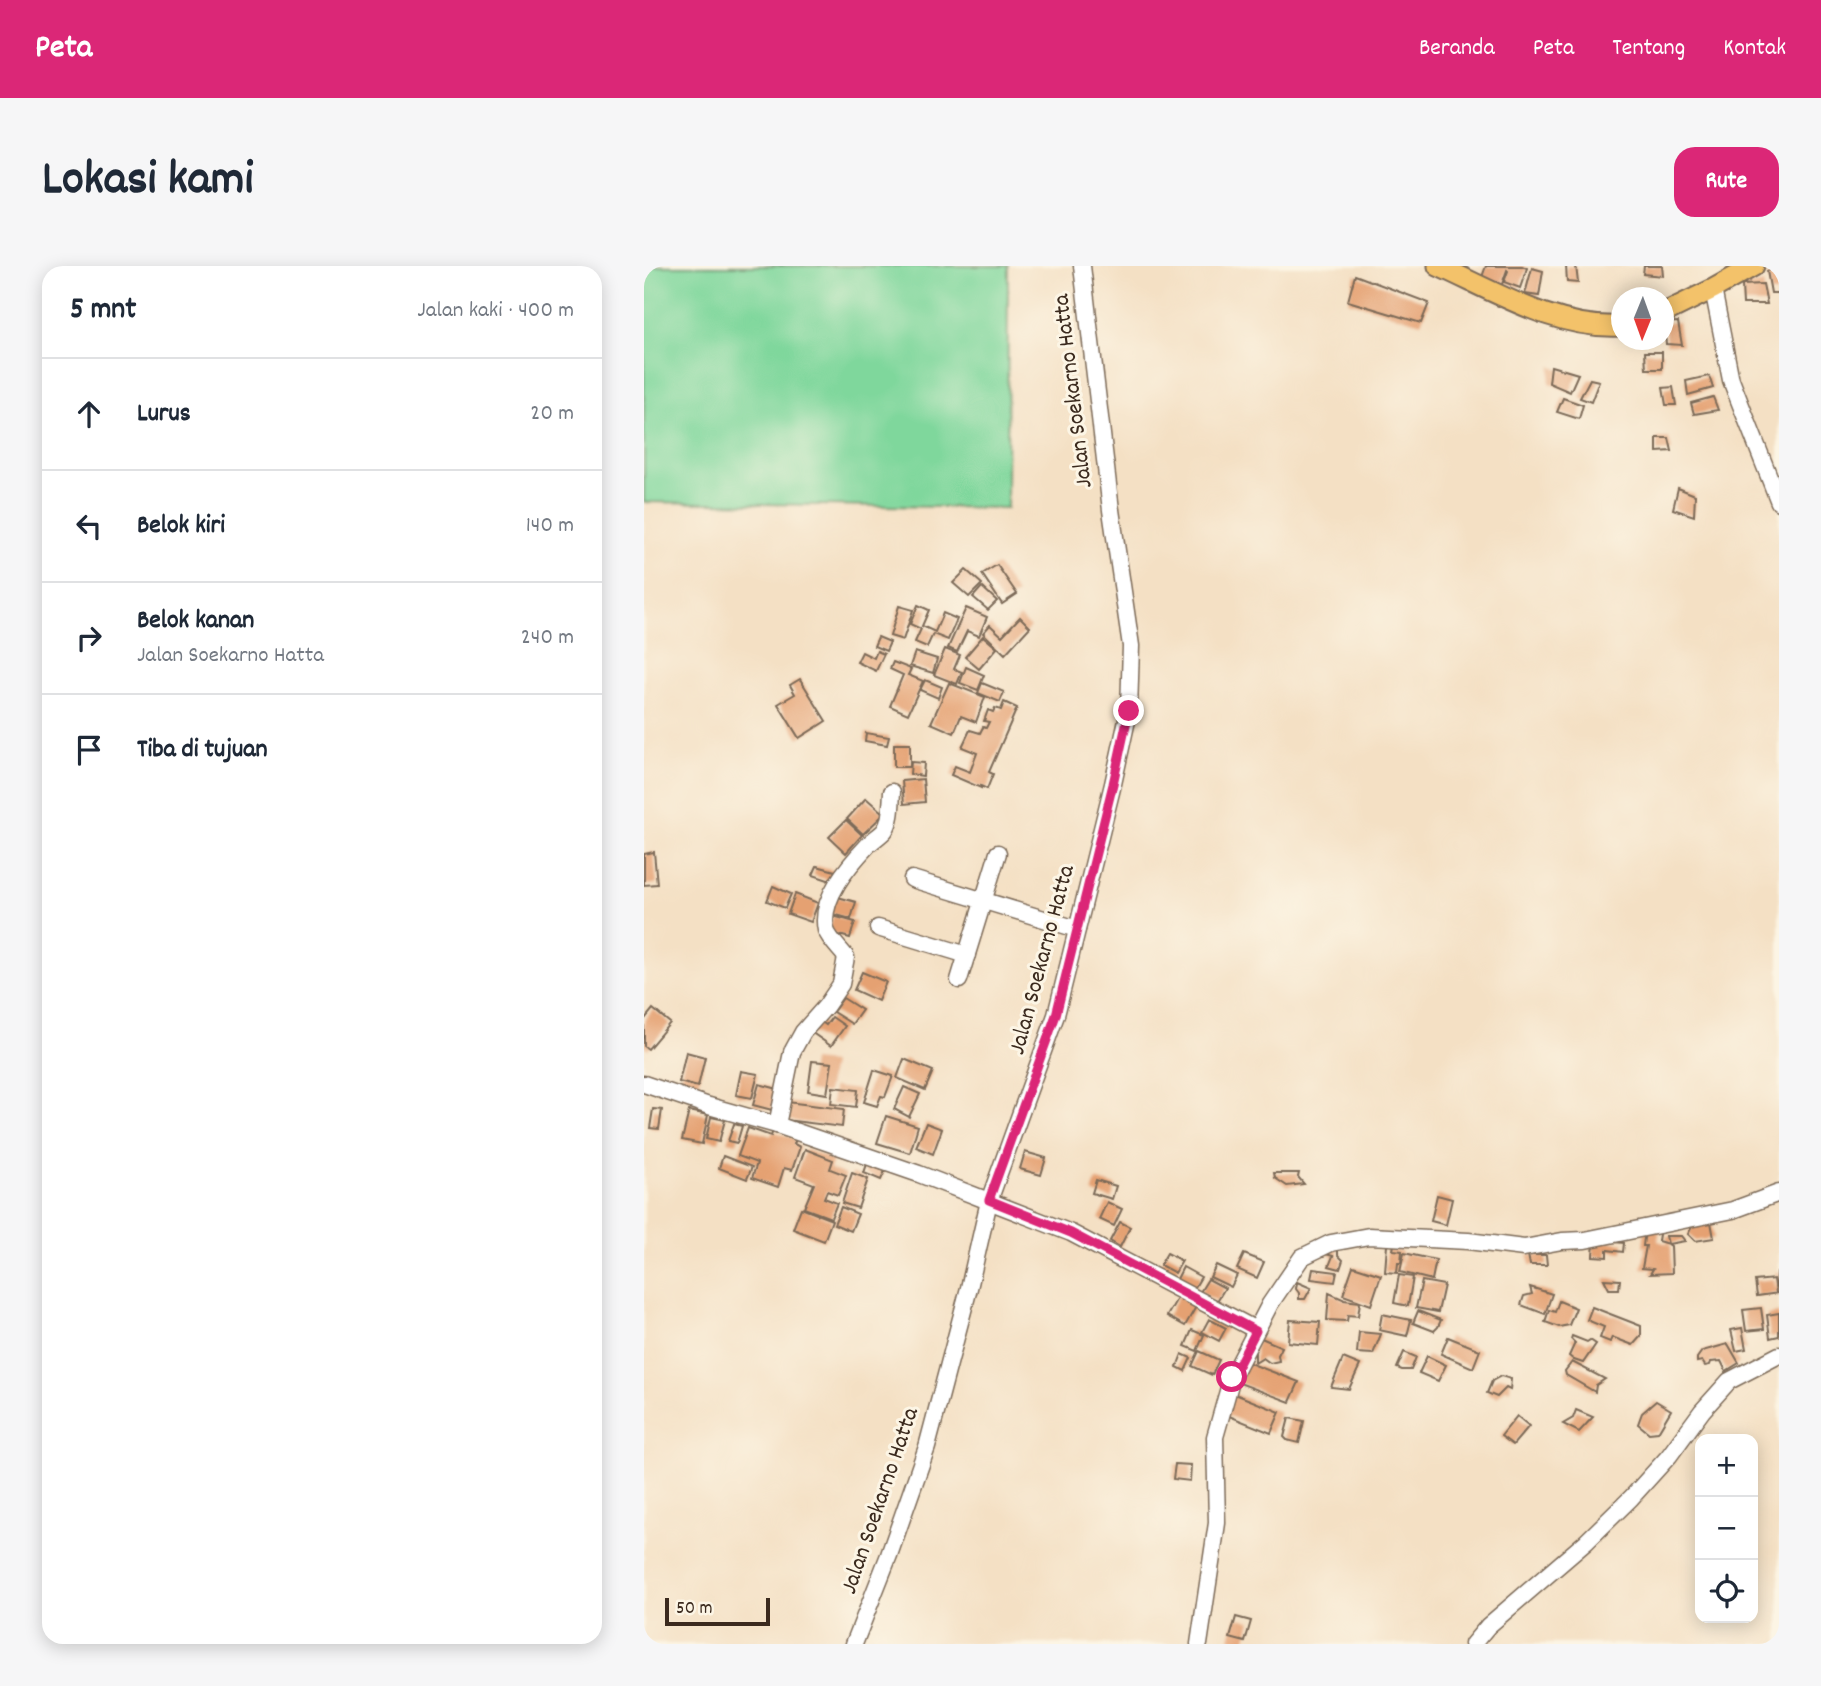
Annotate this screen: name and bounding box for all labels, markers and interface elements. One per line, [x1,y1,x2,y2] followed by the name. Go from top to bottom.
[35,26,92,73] text: Peta
[1419,32,1495,66] text: Beranda
[1533,32,1574,66] text: Peta
[1612,32,1685,66] text: Tentang
[1723,32,1786,66] text: Kontak
[42,147,253,217] text: Lokasi kami
[1674,147,1779,217] button: Rute
[1611,287,1674,350] north arrow
[70,290,136,333] text: 5 mnt
[1045,291,1103,490] street label: Jalan Soekarno Hatta
[417,295,574,328] text: Jalan kaki · 400 m
[70,395,108,433] icon: ahead
[137,396,191,433] text: Lurus
[530,398,574,431] text: 20 m
[70,507,108,545] icon: left
[137,508,225,545] text: Belok kiri
[526,510,574,543] text: 140 m
[137,603,254,640] text: Belok kanan
[70,619,108,657] icon: right
[521,622,574,655] text: 240 m
[137,640,324,673] text: Jalan Soekarno Hatta
[1113,695,1144,726] route end
[70,731,108,769] icon: arrive
[137,732,268,769] text: Tiba di tujuan
[1001,861,1085,1059] street label: Jalan Soekarno Hatta
[1216,1361,1247,1392] route start
[833,1403,929,1599] street label: Jalan Soekarno Hatta
[1695,1434,1758,1623] map controls
[1695,1434,1758,1497] button: +
[1695,1497,1758,1560] button: −
[1695,1560,1758,1623] button: locate
[665,1595,770,1627] scale bar
[676,1596,713,1623] text: 50 m

